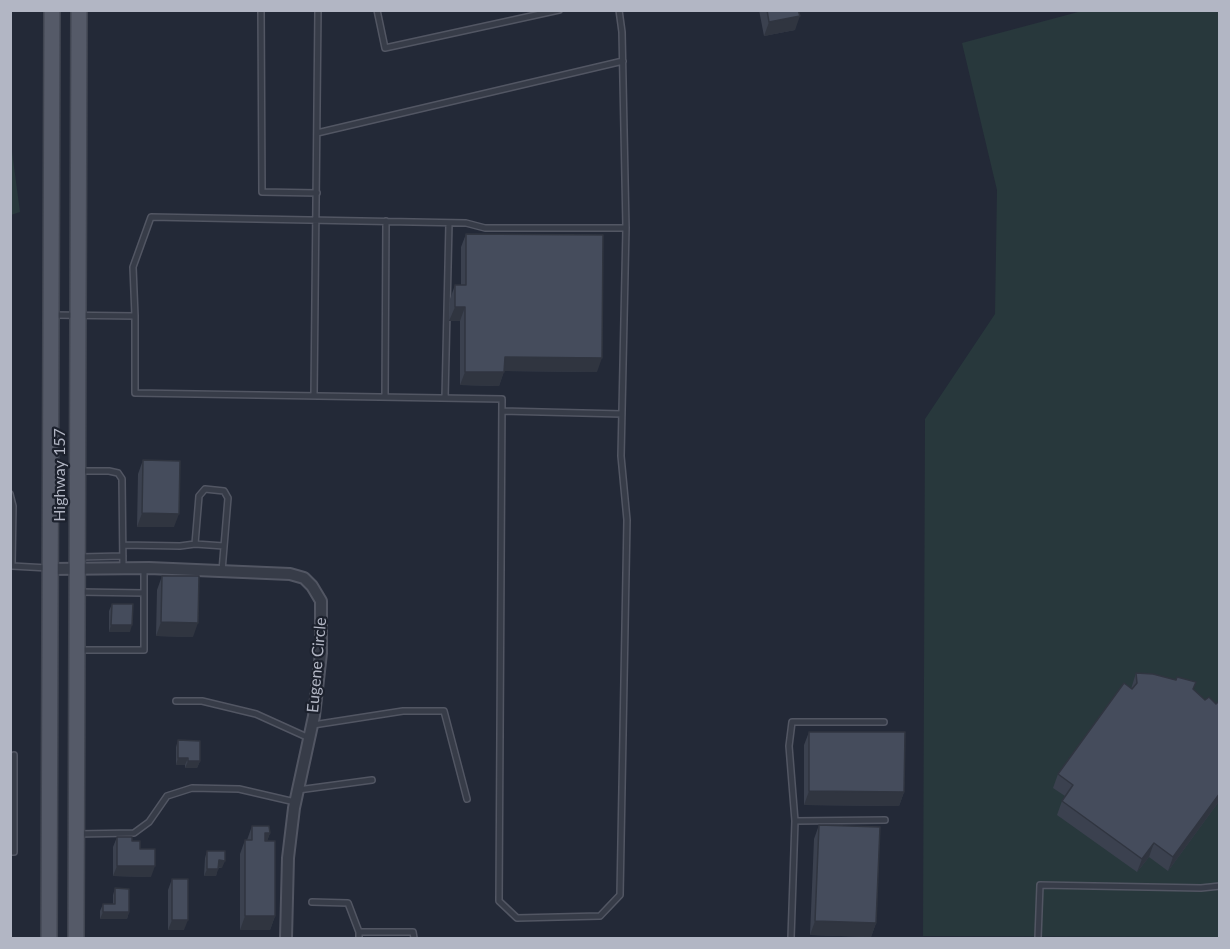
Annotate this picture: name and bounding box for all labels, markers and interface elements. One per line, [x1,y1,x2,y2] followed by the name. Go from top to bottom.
[50,428,70,522] street label: Highway 157
[303,616,331,714] street label: Eugene Circle

